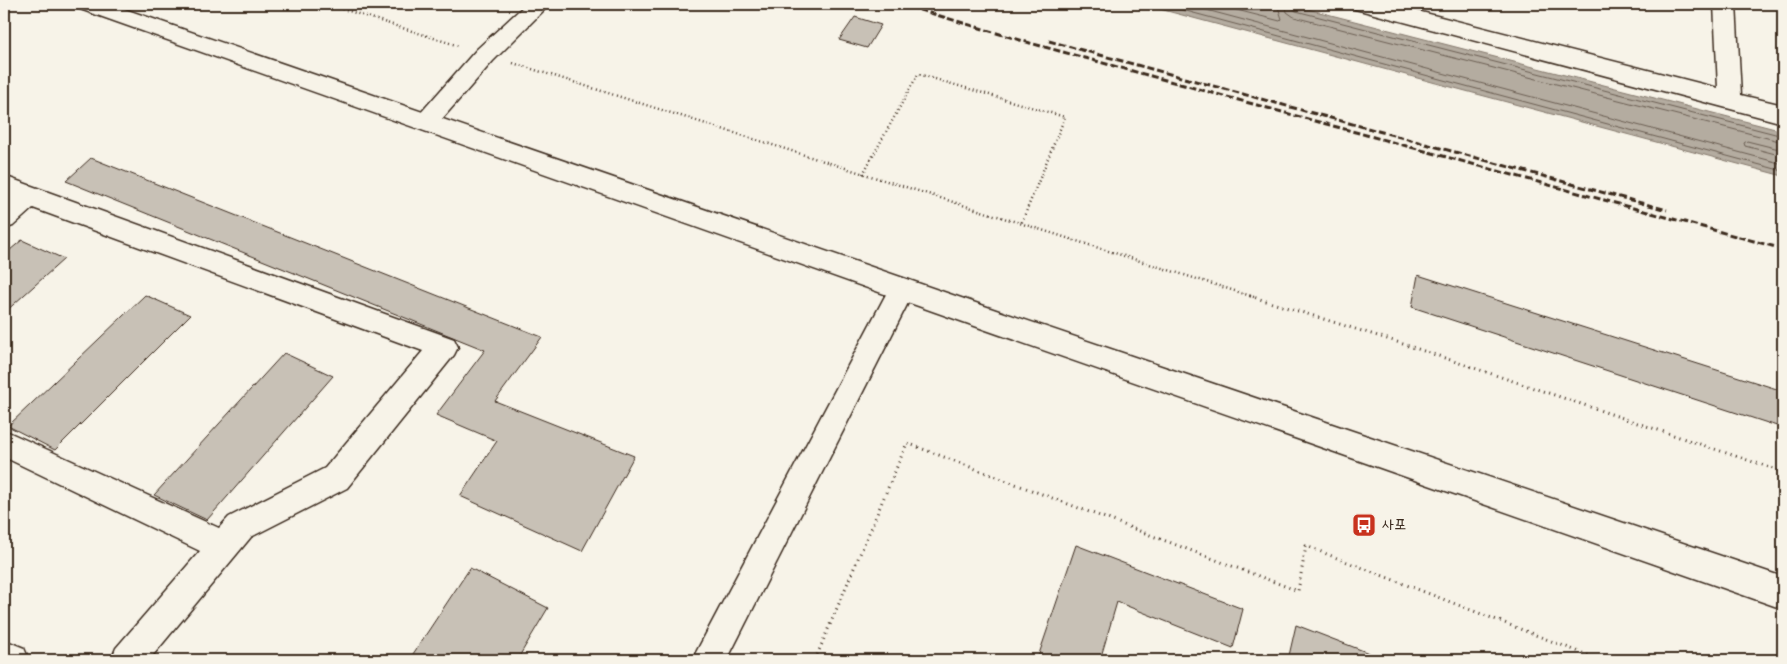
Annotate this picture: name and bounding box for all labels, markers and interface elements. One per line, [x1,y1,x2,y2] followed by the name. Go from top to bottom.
[1351,512,1377,538] bus stop icon: 사포
[1382,515,1406,535] place label: 사포

